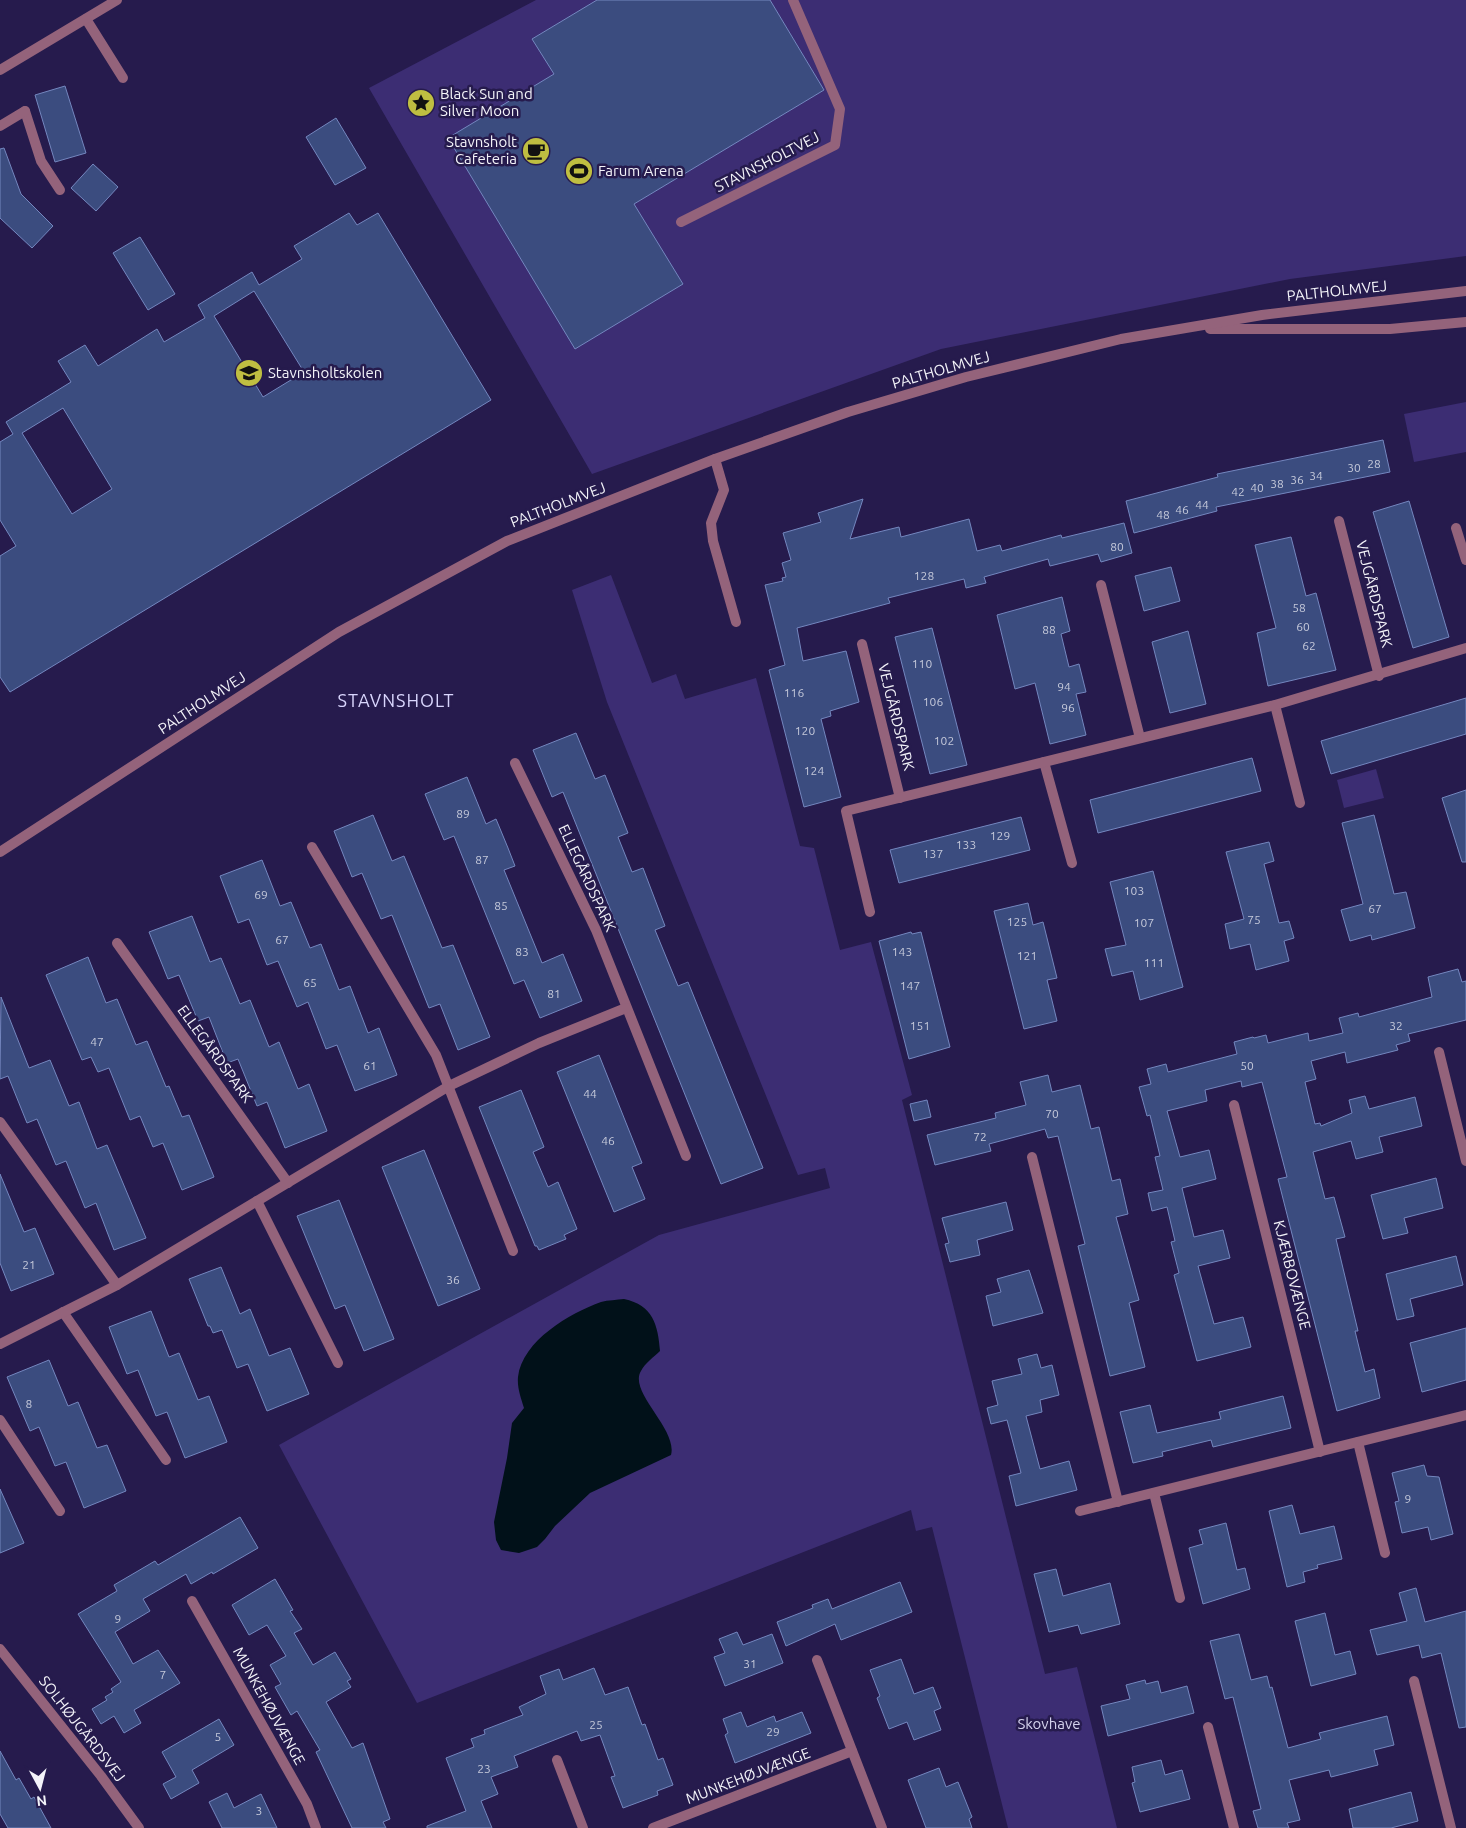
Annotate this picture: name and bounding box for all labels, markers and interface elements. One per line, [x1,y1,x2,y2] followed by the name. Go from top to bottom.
[440,85,533,119] place label: Black Sun and Silver Moon
[406,88,436,118] place icon: Black Sun and Silver Moon
[712,128,822,195] street label: STAVNSHOLTVEJ
[446,133,517,167] place label: Stavnsholt Cafeteria
[521,136,551,166] cafe icon: Stavnsholt Cafeteria
[564,156,594,186] sports icon: Farum Arena
[598,162,684,179] place label: Farum Arena
[1286,277,1388,304] street label: PALTHOLMVEJ
[890,347,992,392] street label: PALTHOLMVEJ
[234,358,264,388] school or university icon: Stavnsholtskolen
[268,364,382,381] place label: Stavnsholtskolen
[1367,457,1381,470] house number: 28
[1347,461,1361,474] house number: 30
[1309,469,1323,482] house number: 34
[1290,473,1304,486] house number: 36
[1270,477,1284,490] house number: 38
[508,479,608,531] street label: PALTHOLMVEJ
[1250,481,1264,494] house number: 40
[1231,485,1245,498] house number: 42
[1195,498,1209,511] house number: 44
[1175,503,1189,516] house number: 46
[1156,508,1170,521] house number: 48
[1353,539,1396,649] street label: VEJGÅRDSPARK
[1110,540,1124,553] house number: 80
[914,569,934,582] house number: 128
[1292,601,1306,614] house number: 58
[1296,620,1310,633] house number: 60
[1042,623,1056,636] house number: 88
[1302,639,1316,652] house number: 62
[912,657,932,670] house number: 110
[875,662,918,772] street label: VEJGÅRDSPARK
[155,668,249,737] street label: PALTHOLMVEJ
[1057,680,1071,693] house number: 94
[784,686,804,699] house number: 116
[338,690,454,710] district label: STAVNSHOLT
[923,695,943,708] house number: 106
[1061,701,1075,714] house number: 96
[795,724,815,737] house number: 120
[934,734,954,747] house number: 102
[804,764,824,777] house number: 124
[456,807,470,820] house number: 89
[555,822,620,934] street label: ELLEGÅRDSPARK
[990,829,1010,842] house number: 129
[956,838,976,851] house number: 133
[923,847,943,860] house number: 137
[475,853,489,866] house number: 87
[1124,884,1144,897] house number: 103
[254,888,268,901] house number: 69
[494,899,508,912] house number: 85
[1368,902,1382,915] house number: 67
[1247,913,1261,926] house number: 75
[1007,915,1027,928] house number: 125
[1134,916,1154,929] house number: 107
[275,933,289,946] house number: 67
[515,945,529,958] house number: 83
[892,945,912,958] house number: 143
[1017,949,1037,962] house number: 121
[1144,956,1164,969] house number: 111
[303,976,317,989] house number: 65
[900,979,920,992] house number: 147
[547,987,561,1000] house number: 81
[174,1002,256,1106] street label: ELLEGÅRDSPARK
[910,1019,930,1032] house number: 151
[1389,1019,1403,1032] house number: 32
[90,1035,104,1048] house number: 47
[363,1059,377,1072] house number: 61
[1240,1059,1254,1072] house number: 50
[583,1087,597,1100] house number: 44
[1045,1107,1059,1120] house number: 70
[973,1130,987,1143] house number: 72
[601,1134,615,1147] house number: 46
[1271,1218,1314,1331] street label: KJÆRBOVÆNGE
[22,1258,36,1271] house number: 21
[446,1273,460,1286] house number: 36
[26,1397,33,1410] house number: 8
[1405,1492,1411,1505] house number: 9
[115,1612,121,1625] house number: 9
[230,1644,309,1768] street label: MUNKEHØJVÆNGE
[743,1657,757,1670] house number: 31
[160,1668,166,1681] house number: 7
[36,1672,129,1785] street label: SOLHØJGÅRDSVEJ
[1017,1715,1081,1732] park label: Skovhave
[589,1718,603,1731] house number: 25
[766,1725,780,1738] house number: 29
[215,1730,221,1743] house number: 5
[683,1744,813,1807] street label: MUNKEHØJVÆNGE
[477,1762,491,1775] house number: 23
[15,1763,65,1813] north arrow
[35,1792,48,1809] text: N
[256,1804,262,1817] house number: 3

